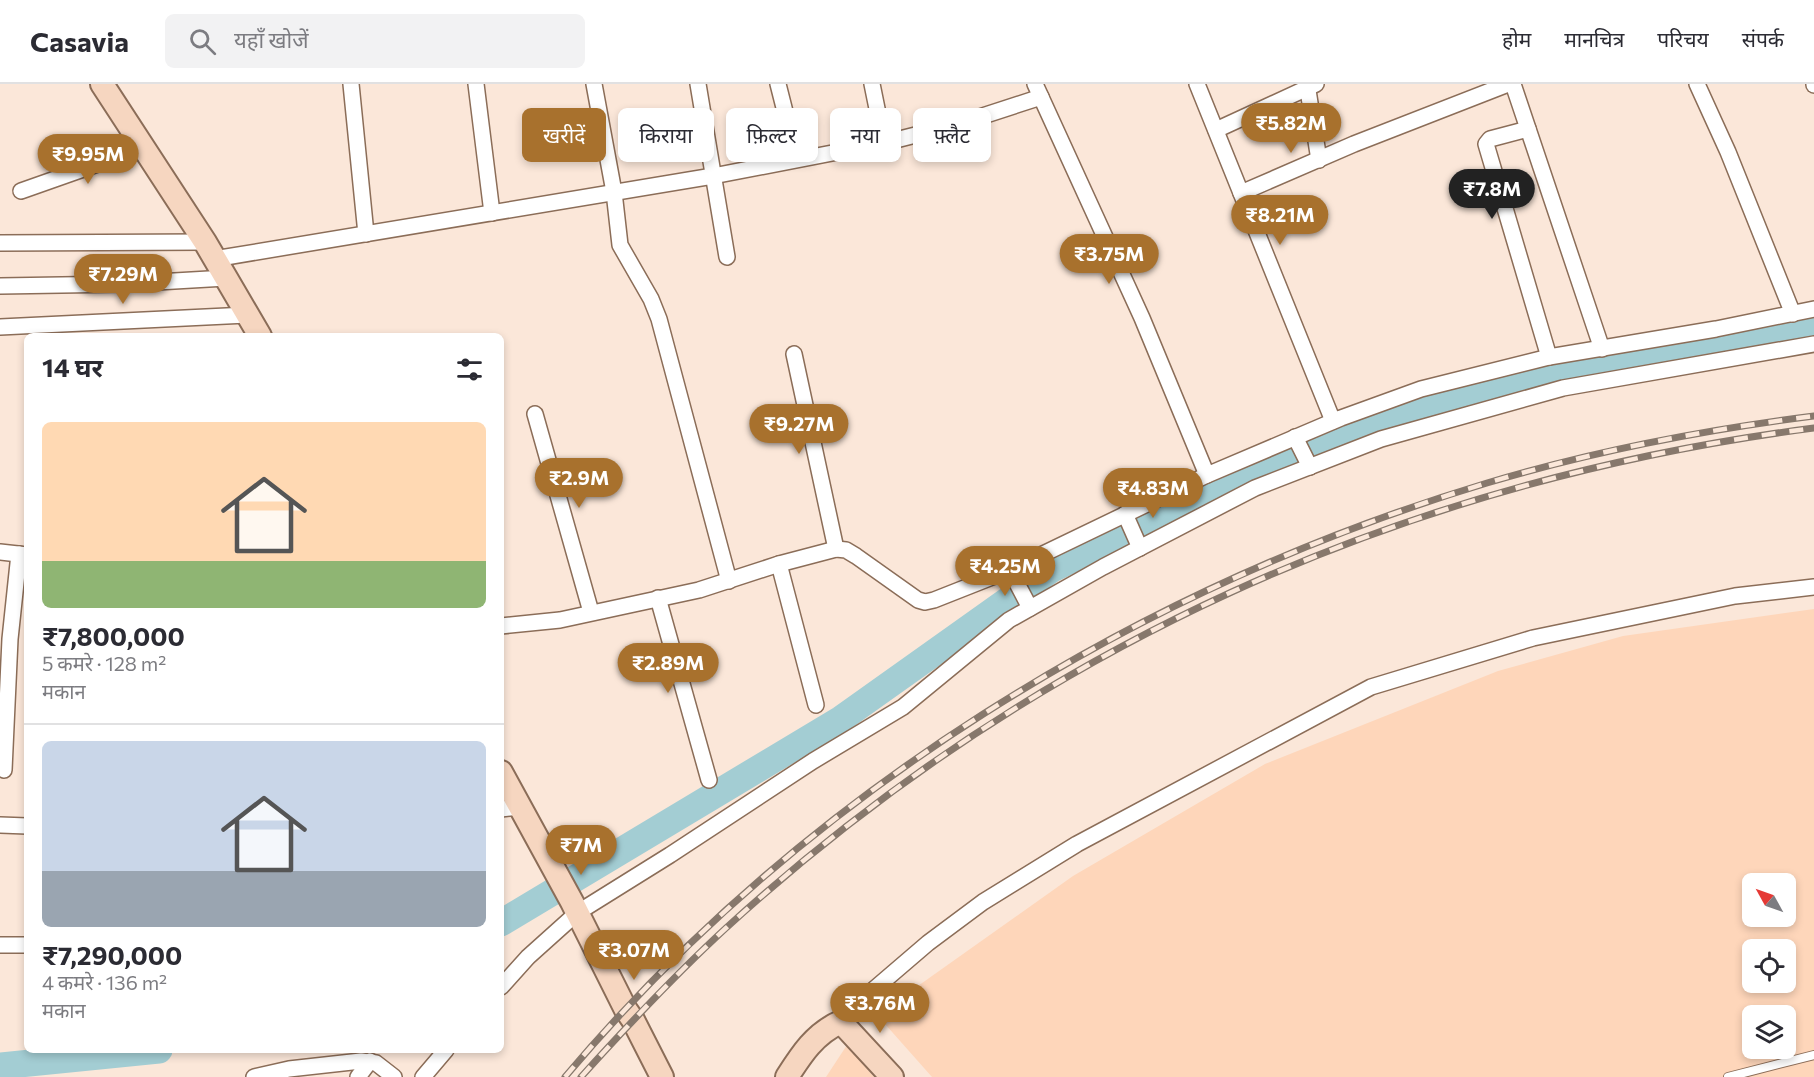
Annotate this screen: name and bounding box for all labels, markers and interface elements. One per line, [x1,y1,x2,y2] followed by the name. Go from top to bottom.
[165,14,585,68] search box
[30,24,129,58] text: Casavia
[186,25,219,58] icon: search
[234,26,308,53] text: यहाँ खोजें
[1502,26,1531,51] text: होम
[1564,26,1624,51] text: मानचित्र
[1657,26,1709,51] text: परिचय
[1742,26,1784,51] text: संपर्क
[1242,103,1340,154] pin: ₹5.82M
[522,108,606,162] chip: खरीदें
[618,108,714,162] chip: किराया
[726,108,818,162] chip: फ़िल्टर
[830,108,901,162] chip: नया
[913,108,991,162] chip: फ़्लैट
[1255,110,1327,134] text: ₹5.82M
[39,134,137,185] pin: ₹9.95M
[52,141,124,165] text: ₹9.95M
[1450,169,1534,220] pin: ₹7.8M
[1463,176,1521,200] text: ₹7.8M
[1231,195,1329,246] pin: ₹8.21M
[1245,202,1315,226] text: ₹8.21M
[1060,234,1158,285] pin: ₹3.75M
[1074,241,1144,265] text: ₹3.75M
[74,254,172,305] pin: ₹7.29M
[88,261,158,285] text: ₹7.29M
[42,351,103,382] text: 14 घर
[453,353,486,386] icon: filters
[750,404,848,455] pin: ₹9.27M
[763,411,835,435] text: ₹9.27M
[537,458,621,509] pin: ₹2.9M
[210,461,318,569] icon: home
[549,465,609,489] text: ₹2.9M
[1104,468,1202,519] pin: ₹4.83M
[1117,475,1189,499] text: ₹4.83M
[956,546,1054,597] pin: ₹4.25M
[969,553,1041,577] text: ₹4.25M
[42,620,185,651] text: ₹7,800,000
[619,643,717,694] pin: ₹2.89M
[632,650,704,674] text: ₹2.89M
[42,651,166,675] text: 5 कमरे · 128 m²
[42,679,86,703] text: मकान
[210,780,318,888] icon: home
[552,825,610,876] pin: ₹7M
[560,832,602,856] text: ₹7M
[1742,873,1796,927] north arrow
[1742,873,1796,1059] map controls
[585,930,683,981] pin: ₹3.07M
[598,937,670,961] text: ₹3.07M
[42,939,182,970] text: ₹7,290,000
[1742,939,1796,993] button: locate
[42,970,167,994] text: 4 कमरे · 136 m²
[831,983,929,1034] pin: ₹3.76M
[844,990,916,1014] text: ₹3.76M
[42,998,86,1022] text: मकान
[1742,1005,1796,1059] button: layers

